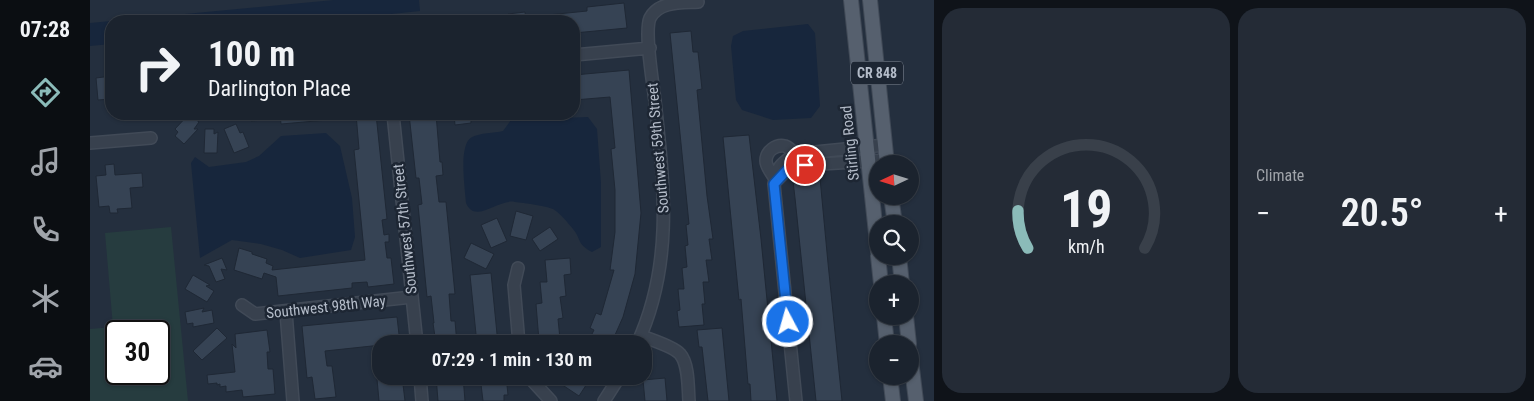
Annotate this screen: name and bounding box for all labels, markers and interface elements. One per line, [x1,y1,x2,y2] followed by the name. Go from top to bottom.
[20,17,70,42] text: 07:28
[208,34,295,75] text: 100 m
[125,35,190,100] icon: right
[851,62,903,84] road number: CR 848
[28,75,63,110] icon: directions
[208,76,351,101] text: Darlington Place
[643,82,673,214] street label: Southwest 59th Street
[837,105,863,181] street label: Stirling Road
[28,144,63,179] icon: music
[784,144,826,186] pin
[791,151,819,179] icon: arrive
[869,155,919,205] north arrow
[869,155,919,385] map controls
[389,163,421,295] street label: Southwest 57th Street
[1256,166,1304,185] text: Climate
[1060,179,1112,240] text: 19
[1341,191,1423,235] text: 20.5°
[1256,197,1270,230] text: −
[1494,197,1508,230] text: +
[28,212,63,247] icon: phone
[869,215,919,265] button: search
[1068,236,1104,257] text: km/h
[869,275,919,325] button: +
[28,281,63,316] icon: climate
[265,292,387,322] street label: Southwest 98th Way
[761,295,813,347] position arrow
[105,320,170,385] speed limit sign: 30
[869,335,919,385] button: −
[432,348,592,371] text: 07:29 · 1 min · 130 m
[28,349,63,384] icon: car

